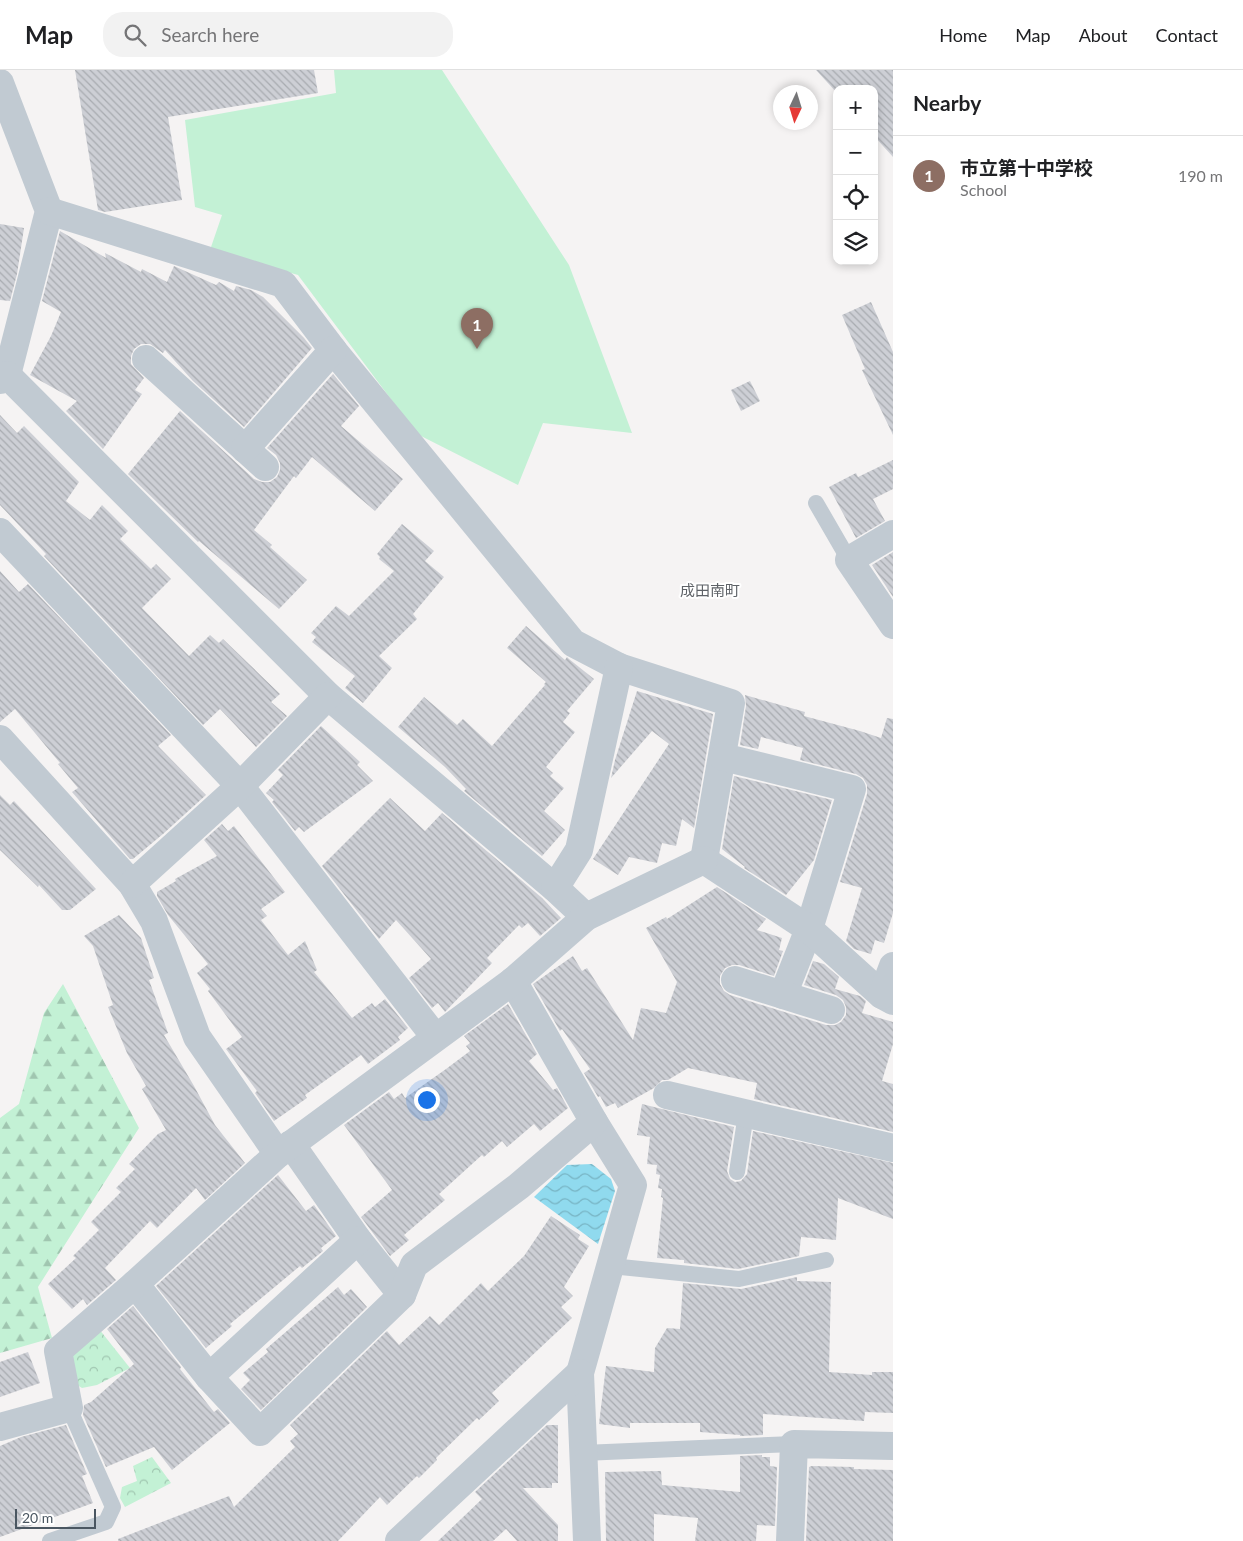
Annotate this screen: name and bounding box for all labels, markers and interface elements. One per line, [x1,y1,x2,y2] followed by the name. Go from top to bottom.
[103,12,453,57] search box
[25,20,73,49] text: Map
[121,21,149,49] icon: search
[161,23,259,46] text: Search here
[939,24,987,46] text: Home
[1015,24,1051,46] text: Map
[1079,24,1128,46] text: About
[1156,24,1218,46] text: Contact
[773,85,818,130] north arrow
[833,85,878,265] map controls
[833,85,878,130] button: +
[913,90,981,115] text: Nearby
[833,130,878,175] button: −
[960,156,1093,179] text: 市立第十中学校
[924,166,934,185] text: 1
[1178,166,1223,185] text: 190 m
[833,175,878,220] button: locate
[960,180,1007,199] text: School
[833,220,878,265] button: layers
[461,308,493,349] pin: 1
[680,581,740,599] district label: 成田南町
[414,1087,440,1113] your location
[15,1506,96,1529] scale bar
[22,1509,53,1526] text: 20 m

